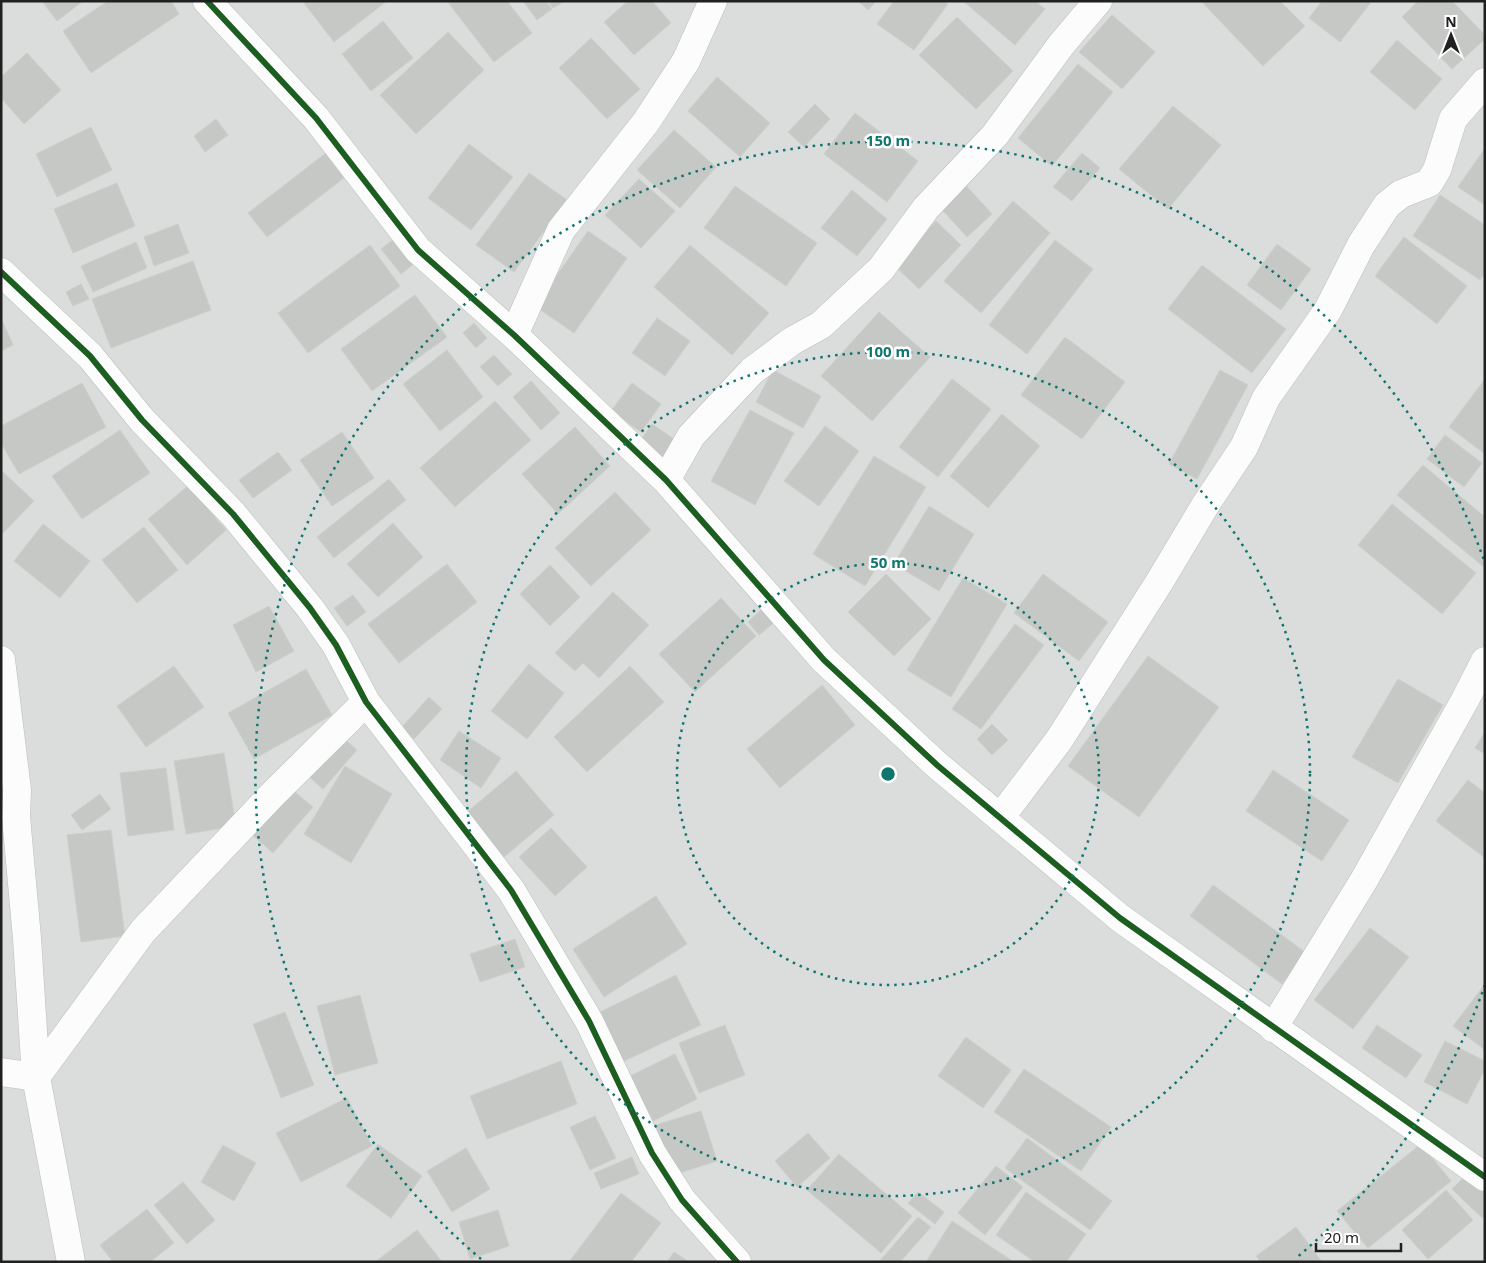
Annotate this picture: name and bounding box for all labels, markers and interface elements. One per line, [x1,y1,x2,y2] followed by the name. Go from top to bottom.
[1426,10,1476,60] north arrow
[1445,12,1457,31] text: N
[866,130,910,150] text: 150 m
[866,341,910,361] text: 100 m
[870,552,906,572] text: 50 m
[879,765,897,783] centre of rings
[1316,1220,1401,1252] scale bar
[1324,1227,1359,1247] text: 20 m

